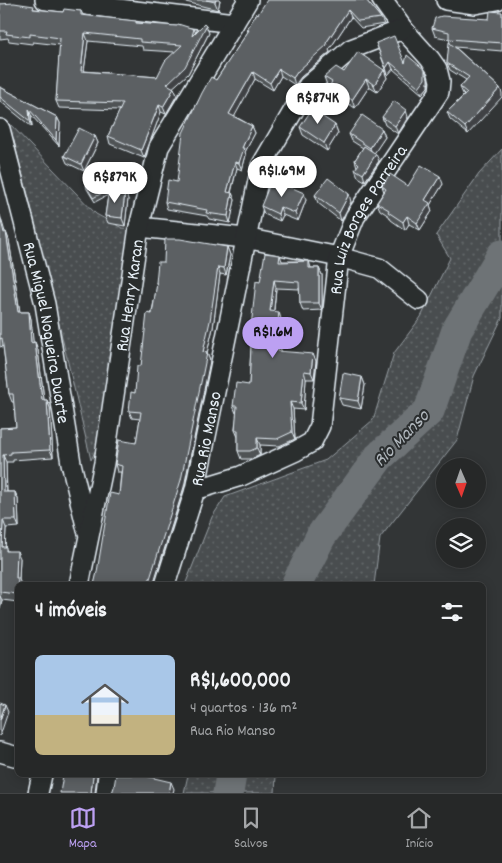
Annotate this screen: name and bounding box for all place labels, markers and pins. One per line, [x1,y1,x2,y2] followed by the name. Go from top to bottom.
[277,82,359,125] pin: R$874K
[236,156,328,198] pin: R$1.69M
[74,162,156,204] pin: R$879K
[232,316,314,359] pin: R$1.6M

